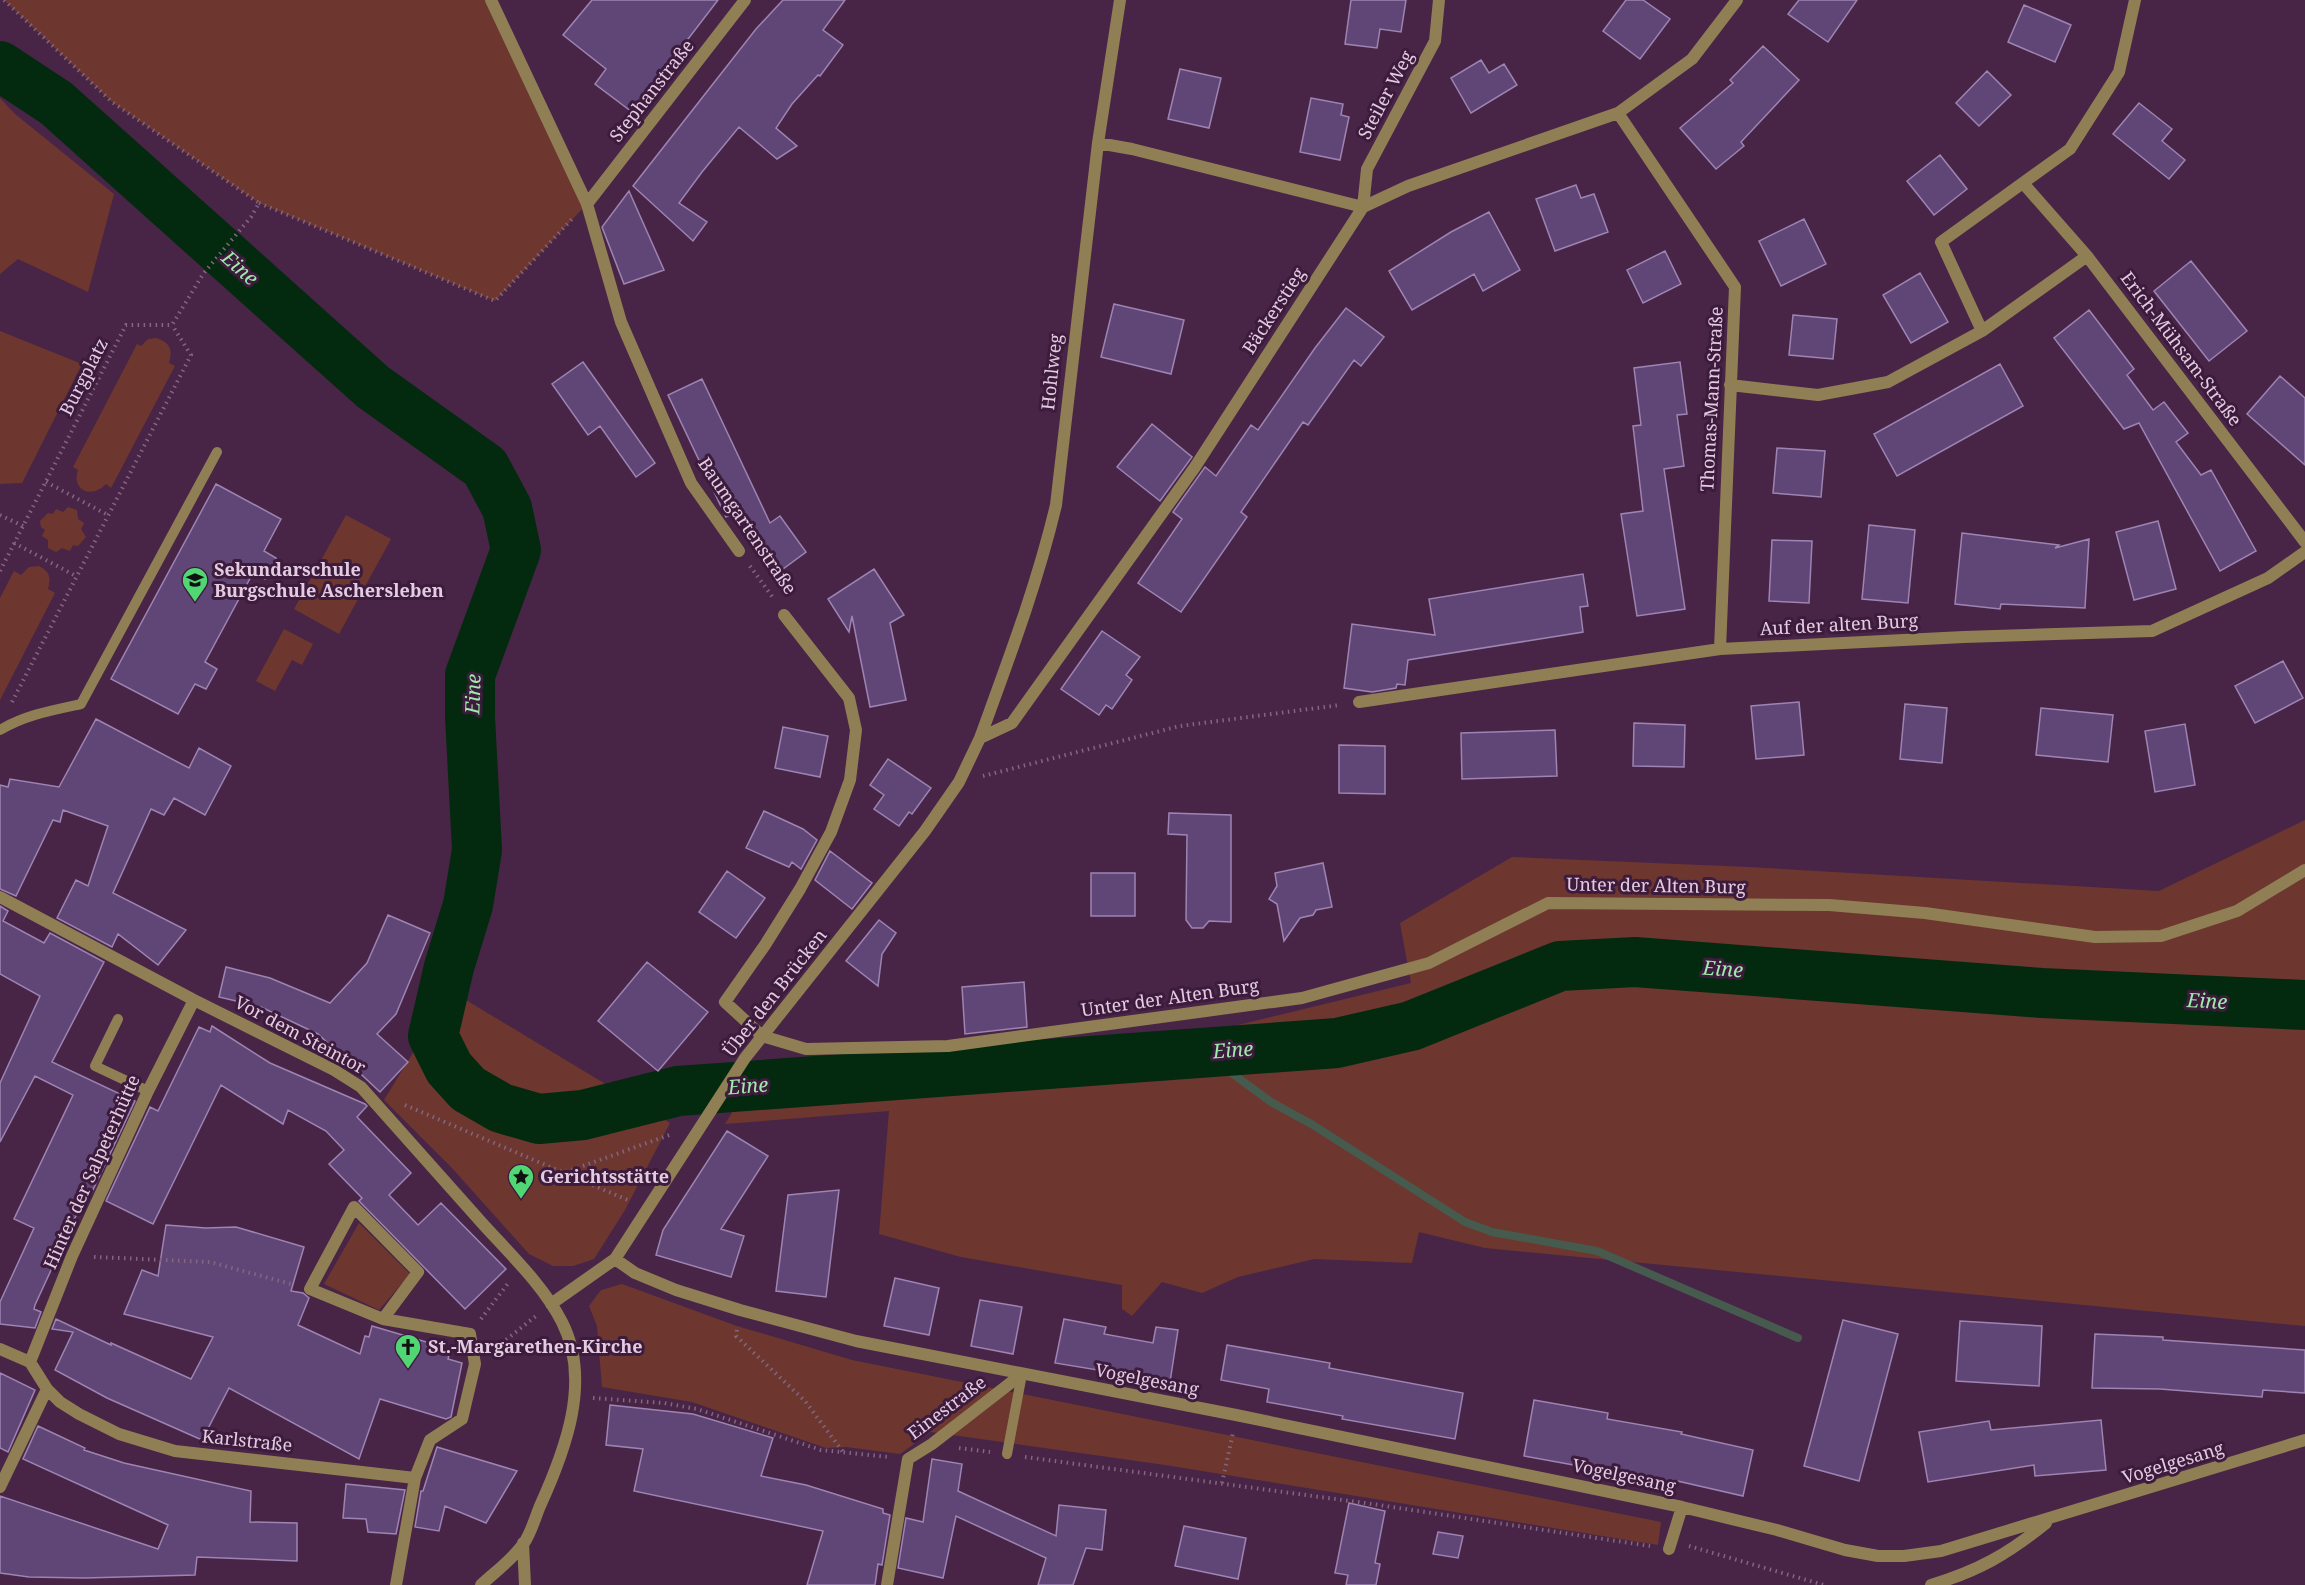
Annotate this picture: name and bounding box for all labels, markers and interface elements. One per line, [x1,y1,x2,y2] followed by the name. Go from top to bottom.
[604,34,699,147] street label: Stephanstraße
[1352,46,1419,143] street label: Steiler Weg
[216,243,264,291] water label: Eine
[1236,262,1310,358] street label: Bäckerstieg
[2116,266,2248,431] street label: Erich-Mühsam-Straße
[1694,306,1728,492] street label: Thomas-Mann-Straße
[1035,332,1067,411] street label: Hohlweg
[53,334,113,419] street label: Burgplatz
[693,452,803,599] street label: Baumgartenstraße
[214,557,444,602] place label: Sekundarschule Burgschule Aschersleben
[180,565,210,603] school or university icon: Sekundarschule Burgschule Aschersleben
[1759,608,1919,640] street label: Auf der alten Burg
[458,673,487,716] water label: Eine
[1566,871,1746,899] street label: Unter der Alten Burg
[717,923,832,1061] street label: Über den Brücken
[1701,954,1744,983] water label: Eine
[1079,973,1261,1021] street label: Unter der Alten Burg
[2185,986,2228,1015] water label: Eine
[231,989,371,1079] street label: Vor dem Steintor
[1211,1035,1254,1064] water label: Eine
[37,1071,145,1273] street label: Hinter der Salpeterhütte
[726,1071,769,1100] water label: Eine
[506,1162,536,1200] place icon: Gerichtsstätte
[540,1164,669,1188] place label: Gerichtsstätte
[393,1332,423,1370] church icon: St.-Margarethen-Kirche
[428,1334,642,1358] place label: St.-Margarethen-Kirche
[1093,1357,1201,1401] street label: Vogelgesang
[902,1370,990,1445] street label: Einestraße
[201,1423,294,1457] street label: Karlstraße
[2119,1435,2227,1489] street label: Vogelgesang
[1570,1452,1678,1498] street label: Vogelgesang

